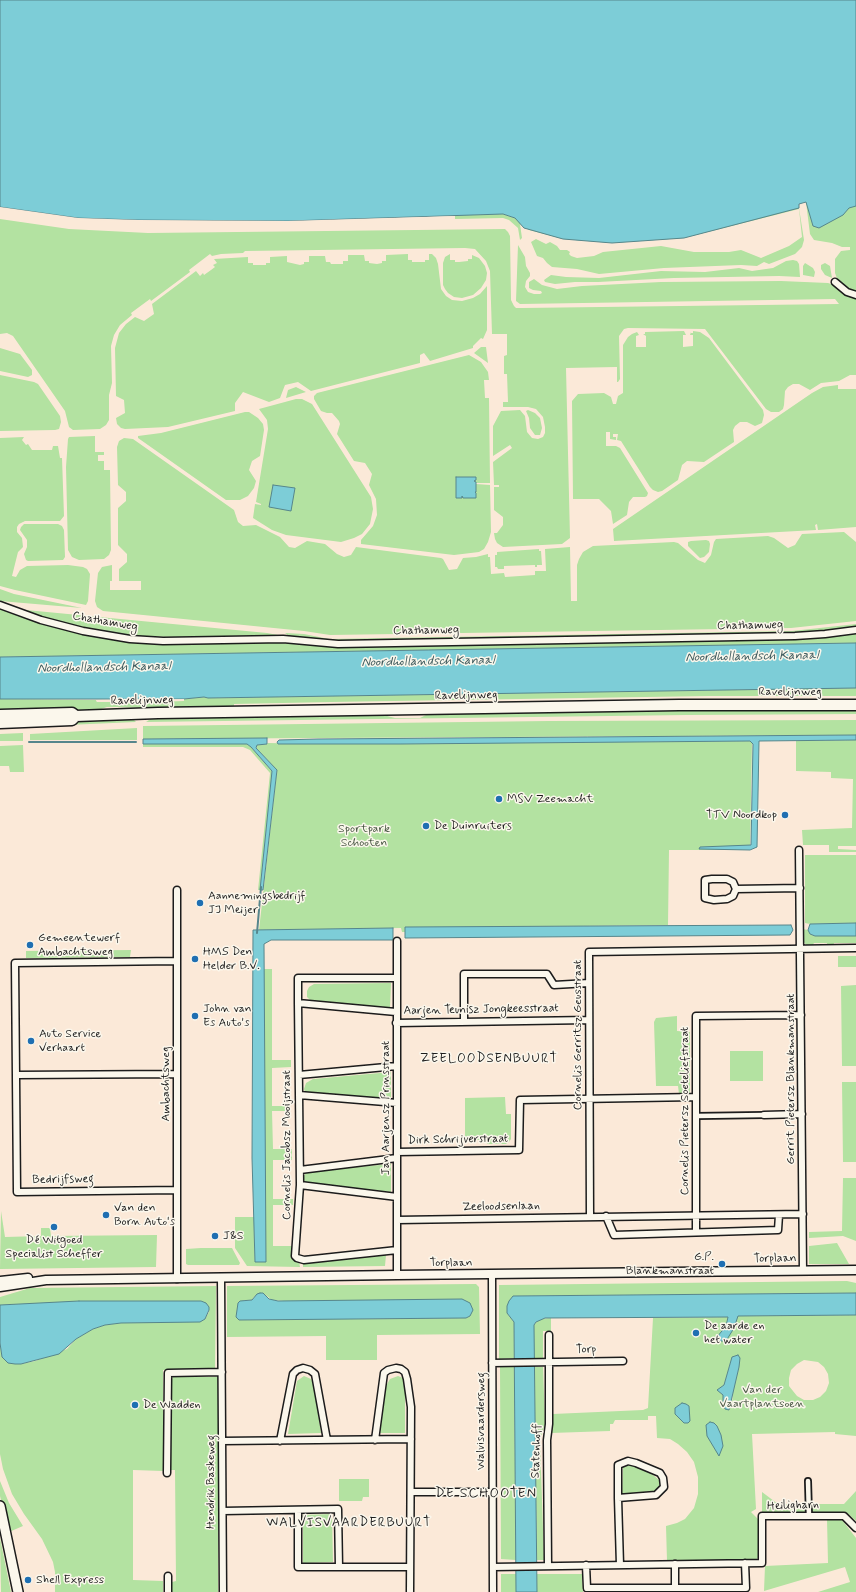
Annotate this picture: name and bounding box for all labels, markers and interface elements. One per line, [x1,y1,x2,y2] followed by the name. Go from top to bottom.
[71,609,139,635] street label: Chathamweg
[717,618,783,634] street label: Chathamweg
[393,623,459,639] street label: Chathamweg
[685,648,819,666] water label: Noordhollandsch Kanaal
[361,653,495,671] water label: Noordhollandsch Kanaal
[37,659,171,677] water label: Noordhollandsch Kanaal
[759,685,821,699] street label: Ravelijnweg
[434,688,498,704] street label: Ravelijnweg
[110,693,174,709] street label: Ravelijnweg
[507,792,593,806] place label: MSV Zeemacht
[494,794,504,804] marker: MSV Zeemacht
[706,808,777,822] place label: TTV Noordkop
[780,810,790,820] marker: TTV Noordkop
[434,819,512,833] place label: De Duinruiters
[421,821,431,831] marker: De Duinruiters
[338,822,390,850] park label: Sportpark Schooten
[208,889,306,917] place label: Aannemingsbedrijf JJ Meijer
[195,898,205,908] marker: Aannemingsbedrijf JJ Meijer
[38,931,120,959] place label: Gemeentewerf Ambachtsweg
[25,940,35,950] marker: Gemeentewerf Ambachtsweg
[203,945,260,973] place label: HMS Den Helder B.V.
[190,954,200,964] marker: HMS Den Helder B.V.
[571,960,585,1110] street label: Cornelis Gerritsz Geusstraat
[784,993,798,1165] street label: Gerrit Pietersz Blankmanstraat
[403,1001,559,1019] street label: Aarjen Teunisz Jongkeesstraat
[203,1002,252,1030] place label: John van Es Auto's
[190,1011,200,1021] marker: John van Es Auto's
[39,1027,101,1055] place label: Auto Service Verhaart
[678,1027,692,1195] street label: Cornelis Pietersz Soeteliefstraat
[26,1036,36,1046] marker: Auto Service Verhaart
[379,1041,393,1175] street label: Jan Aarjensz Prinsstraat
[159,1047,173,1121] street label: Ambachtsweg
[418,1051,560,1067] district label: ZEELOODSENBUURT
[280,1070,294,1220] street label: Cornelis Jacobsz Mooijstraat
[408,1132,508,1148] street label: Dirk Schrijverstraat
[32,1172,94,1188] street label: Bedrijfsweg
[462,1199,540,1215] street label: Zeeloodsenlaan
[114,1201,175,1229] place label: Van den Born Auto's
[101,1210,111,1220] marker: Van den Born Auto's
[49,1222,59,1232] marker: Dé Witgoed Specialist Scheffer
[223,1229,243,1243] place label: J&S
[210,1231,220,1241] marker: J&S
[6,1233,102,1261] place label: Dé Witgoed Specialist Scheffer
[626,1250,714,1278] place label: G.P. Blankmanstraat
[753,1251,797,1267] street label: Torplaan
[429,1256,473,1270] street label: Torplaan
[717,1259,727,1269] marker: G.P. Blankmanstraat
[704,1319,765,1347] place label: De aarde en het water
[691,1328,701,1338] marker: De aarde en het water
[576,1343,596,1357] street label: Torp
[474,1372,488,1470] street label: Walvisvaardersweg
[720,1383,804,1411] park label: Van der Vaartplantsoen
[143,1398,201,1412] place label: De Wadden
[130,1400,140,1410] marker: De Wadden
[529,1423,545,1479] street label: Statenhoff
[204,1435,218,1529] street label: Hendrik Baskeweg
[435,1486,537,1502] district label: DE SCHOOTEN
[767,1498,819,1514] street label: Heiligharn
[264,1515,434,1531] district label: WALVISVAARDERBUURT
[36,1573,104,1587] place label: Shell Express
[23,1575,33,1585] marker: Shell Express

